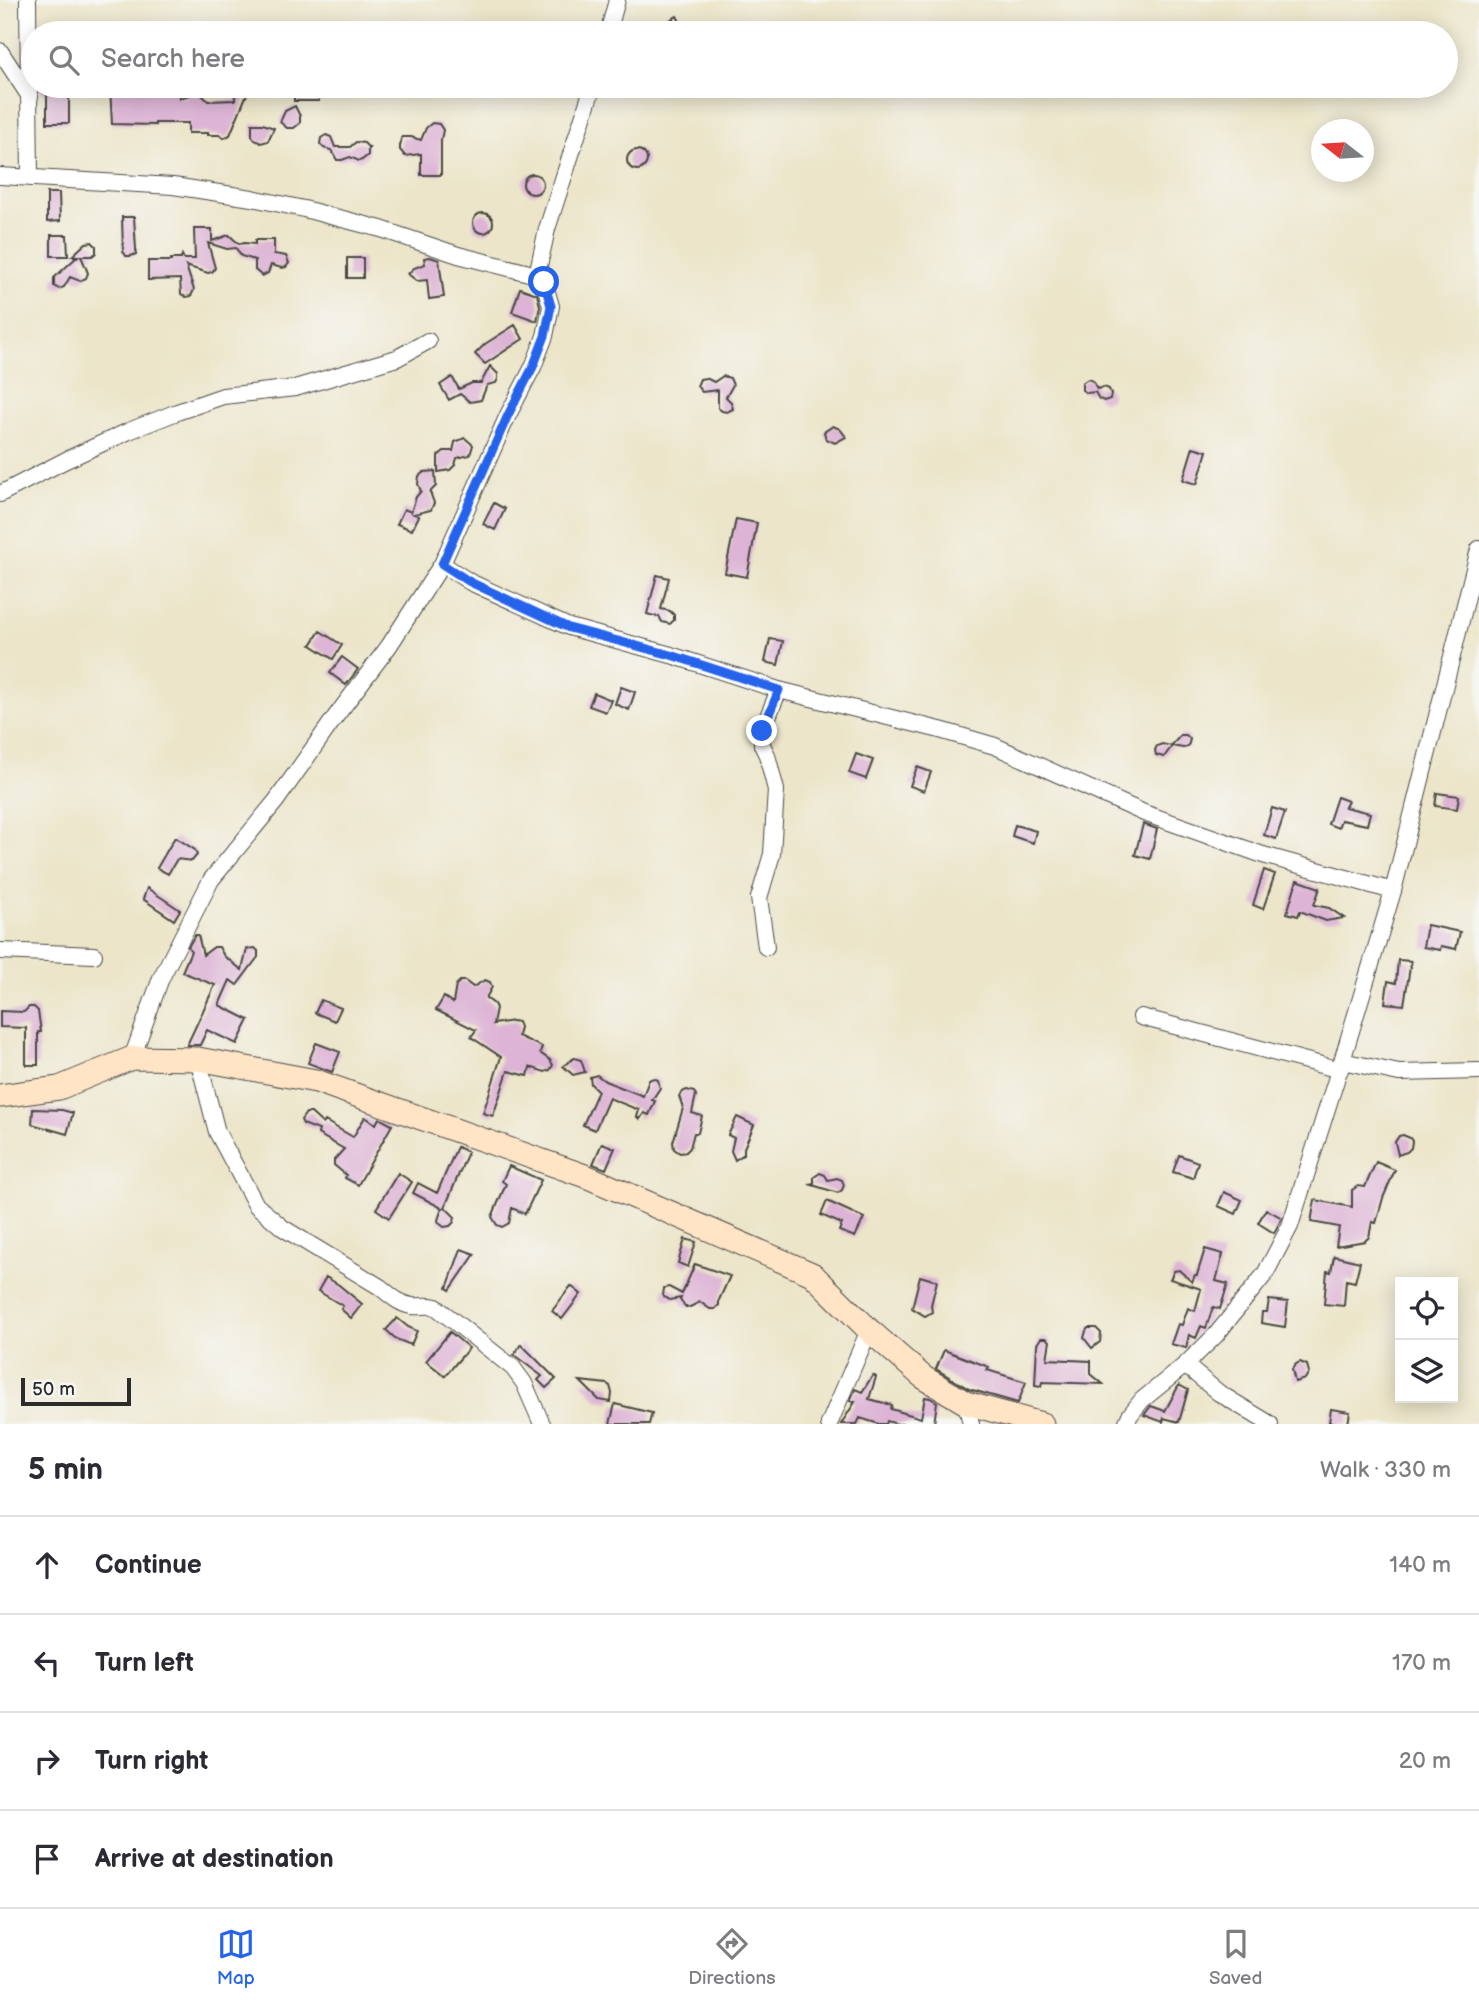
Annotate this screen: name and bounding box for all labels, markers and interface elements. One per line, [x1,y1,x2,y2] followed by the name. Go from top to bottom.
[21,21,1458,98] search box
[45,41,83,79] icon: search
[101,44,245,75] text: Search here
[1311,119,1374,182] north arrow
[528,266,559,297] route start
[746,715,777,746] route end
[1395,1277,1458,1403] map controls
[1395,1277,1458,1340] button: locate
[1395,1340,1458,1403] button: layers
[21,1375,131,1407] scale bar
[32,1378,75,1401] text: 50 m
[28,1452,103,1488] text: 5 min
[1320,1456,1451,1484] text: Walk · 330 m
[28,1546,66,1584] icon: ahead
[95,1550,202,1581] text: Continue
[1389,1551,1451,1579] text: 140 m
[28,1644,66,1682] icon: left
[95,1648,194,1679] text: Turn left
[1392,1649,1451,1677] text: 170 m
[28,1742,66,1780] icon: right
[95,1746,208,1777] text: Turn right
[1399,1747,1451,1775] text: 20 m
[28,1840,66,1878] icon: arrive
[95,1844,334,1875] text: Arrive at destination
[217,1925,255,1990] tab: Map
[688,1925,776,1990] tab: Directions
[1209,1925,1262,1990] tab: Saved

